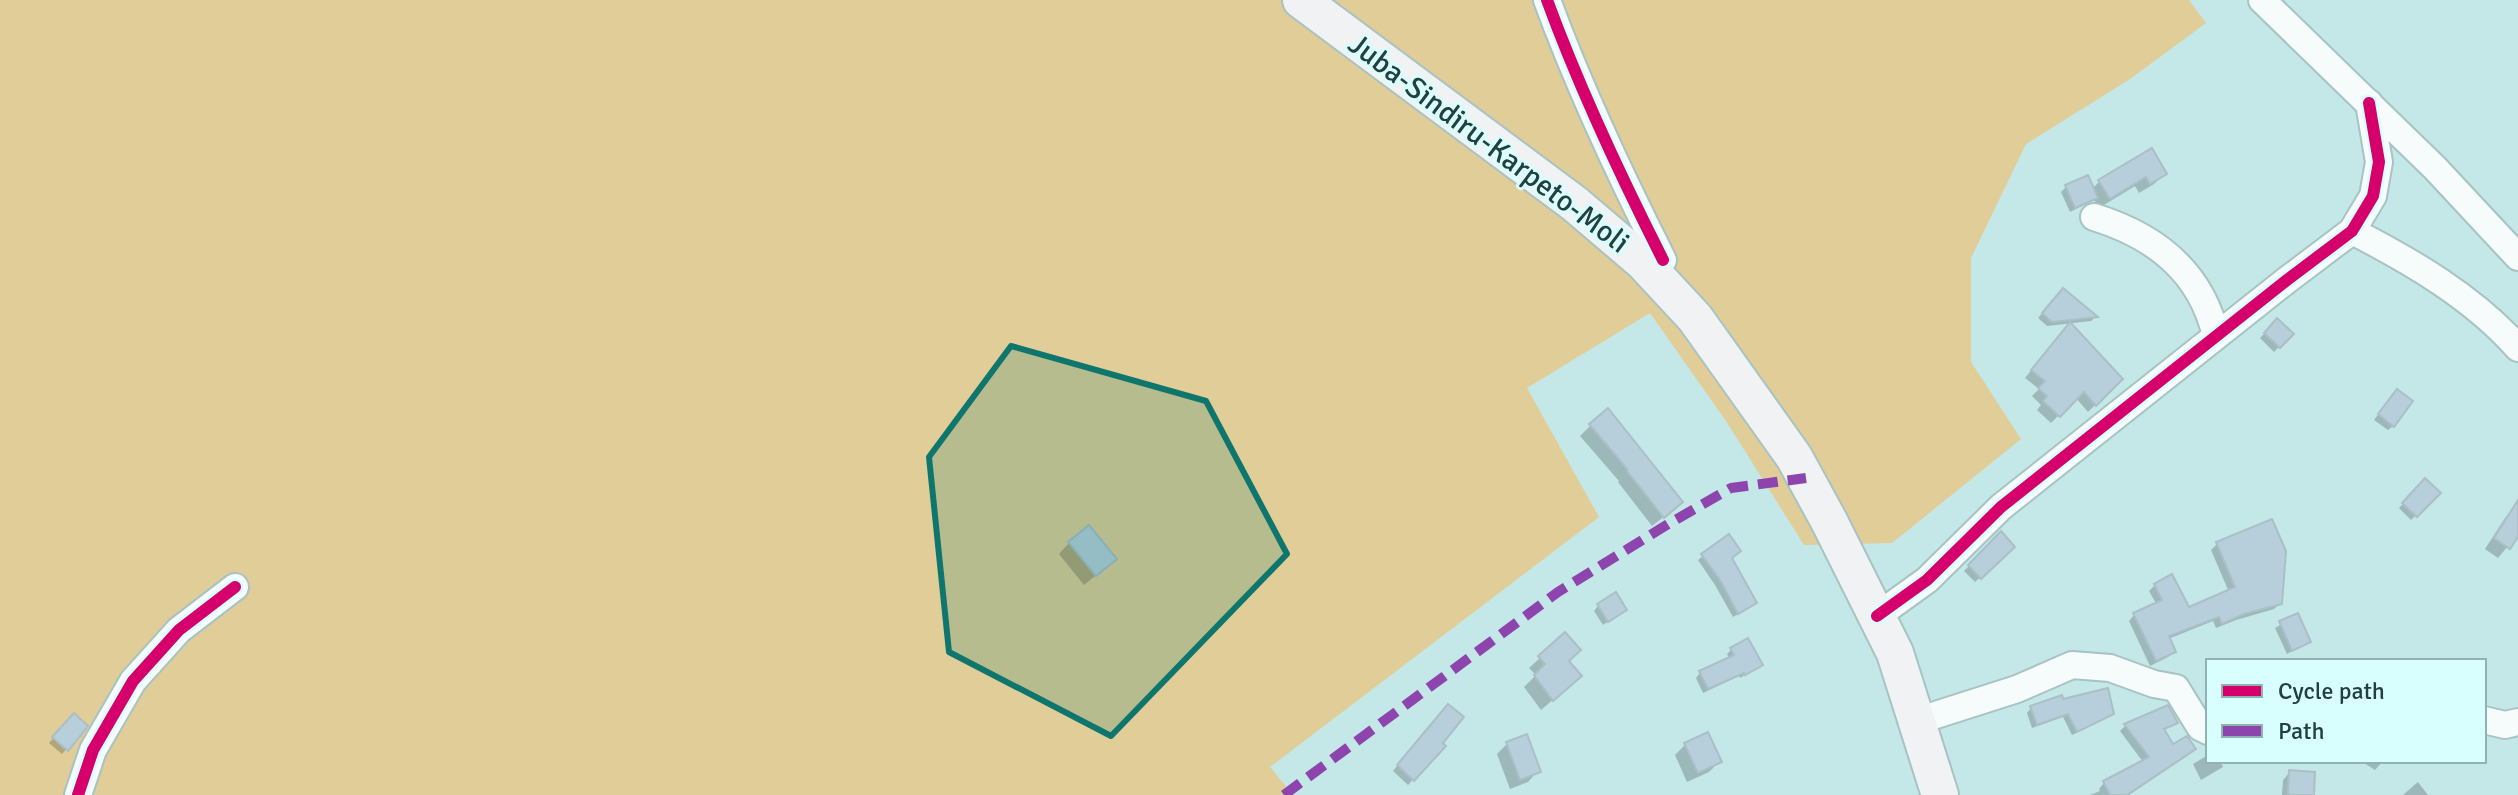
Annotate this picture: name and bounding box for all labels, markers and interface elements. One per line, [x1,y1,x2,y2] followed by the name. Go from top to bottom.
[1341,26,1637,261] street label: Juba-Sindiru-Karpeto-Moli
[2206,659,2486,763] legend
[2278,676,2385,706] text: Cycle path
[2278,716,2324,746] text: Path

